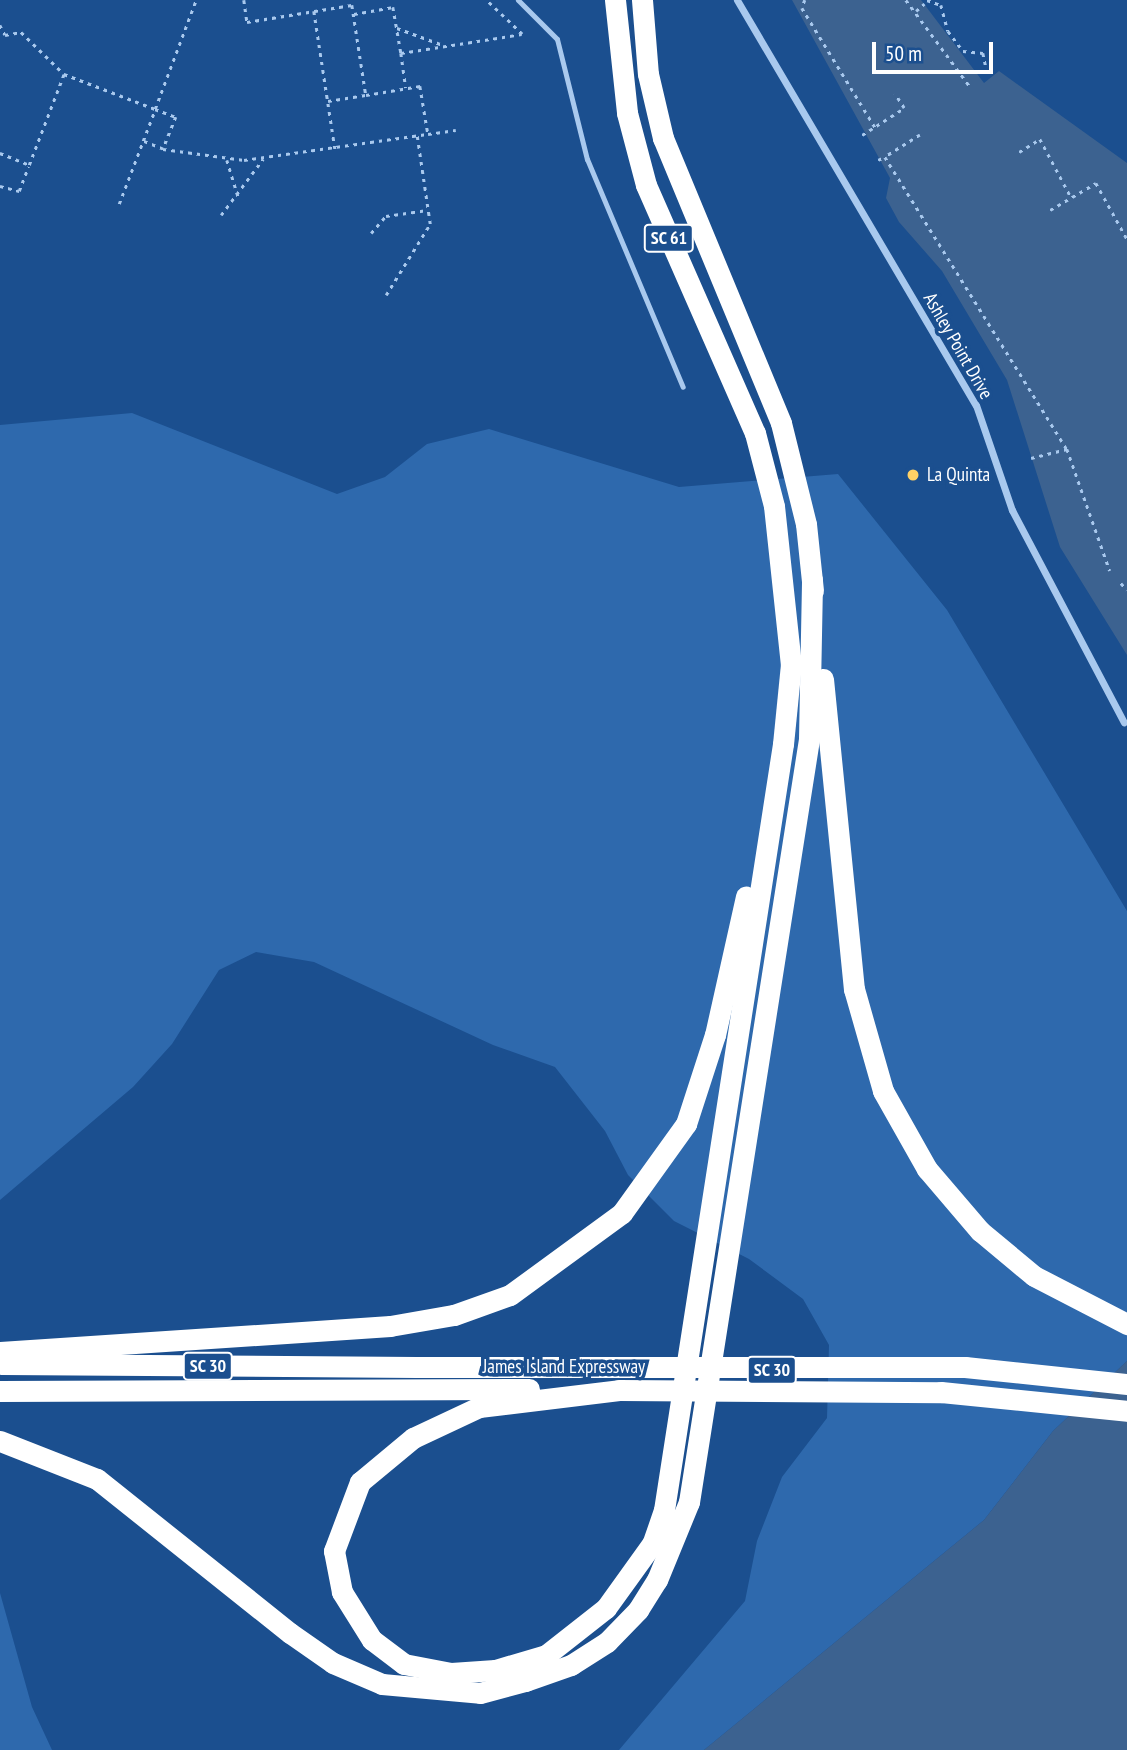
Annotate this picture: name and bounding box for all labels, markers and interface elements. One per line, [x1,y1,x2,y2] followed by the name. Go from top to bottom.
[875,28,996,72] scale bar
[885,40,922,67] text: 50 m
[643,224,695,252] road number: SC 61
[918,289,998,403] street label: Ashley Point Drive
[927,464,990,486] place label: La Quinta
[905,467,921,483] marker: La Quinta
[182,1352,234,1380] road number: SC 30
[483,1356,645,1378] street label: James Island Expressway
[746,1356,798,1385] road number: SC 30

